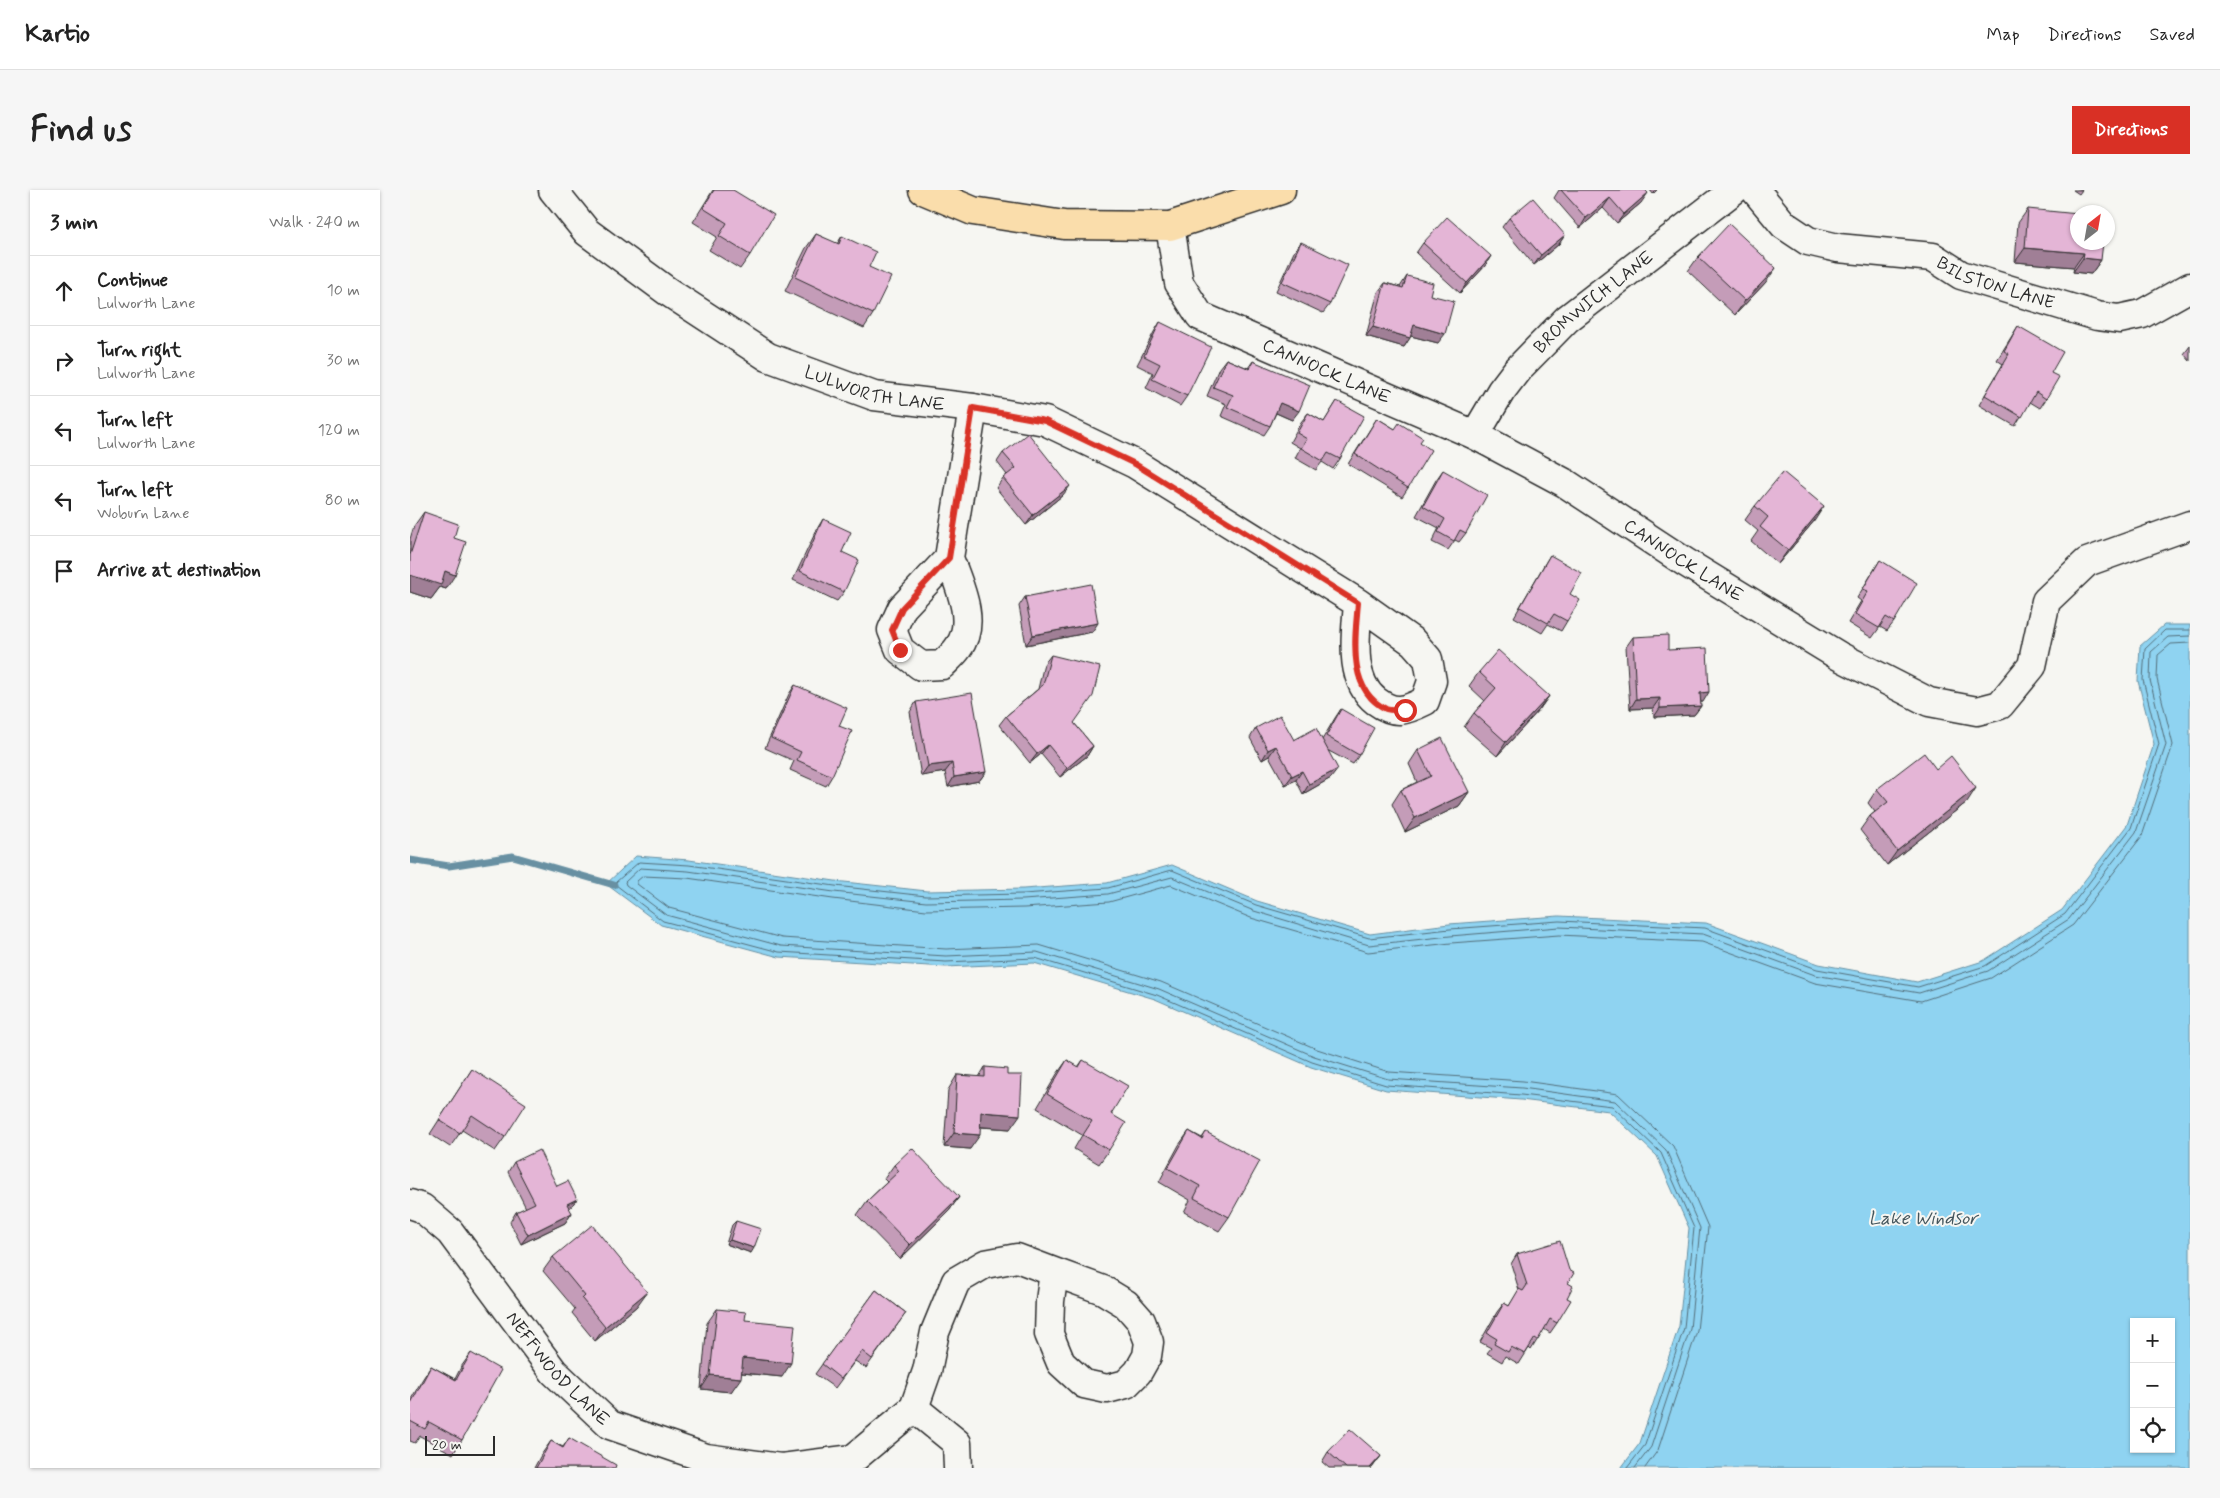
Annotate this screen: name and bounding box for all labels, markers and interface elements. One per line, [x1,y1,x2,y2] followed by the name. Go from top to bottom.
[25,19,90,50] text: Kartio
[1987,23,2020,47] text: Map
[2048,23,2122,47] text: Directions
[2150,23,2195,47] text: Saved
[2072,106,2190,154] button: Directions
[30,107,132,153] text: Find us
[2070,205,2115,250] north arrow
[50,209,98,237] text: 3 min
[269,212,360,233] text: Walk · 240 m
[1529,245,1659,359] street label: BROMWICH LANE
[1931,251,2057,316] street label: BILSTON LANE
[97,268,168,293] text: Continue
[50,277,78,305] icon: ahead
[327,280,360,301] text: 10 m
[97,293,196,314] text: Lulworth Lane
[1259,333,1395,410] street label: CANNOCK LANE
[97,338,181,363] text: Turn right
[50,347,78,375] icon: right
[327,350,360,371] text: 30 m
[801,360,946,418] street label: LULWORTH LANE
[97,363,196,384] text: Lulworth Lane
[97,408,173,433] text: Turn left
[50,417,78,445] icon: left
[318,420,360,441] text: 120 m
[97,433,196,454] text: Lulworth Lane
[97,478,173,503] text: Turn left
[50,487,78,515] icon: left
[325,490,360,511] text: 80 m
[97,503,190,524] text: Woburn Lane
[1619,514,1748,608] street label: CANNOCK LANE
[50,557,78,585] icon: arrive
[97,558,261,583] text: Arrive at destination
[889,639,912,662] route end
[1394,699,1417,722] route start
[1869,1206,1979,1231] water label: Lake Windsor
[500,1307,615,1432] street label: NEFFWOOD LANE
[2130,1318,2175,1453] map controls
[2130,1318,2175,1363] button: +
[2130,1363,2175,1408] button: −
[2130,1408,2175,1453] button: locate
[425,1433,495,1456] scale bar
[432,1436,462,1454] text: 20 m

